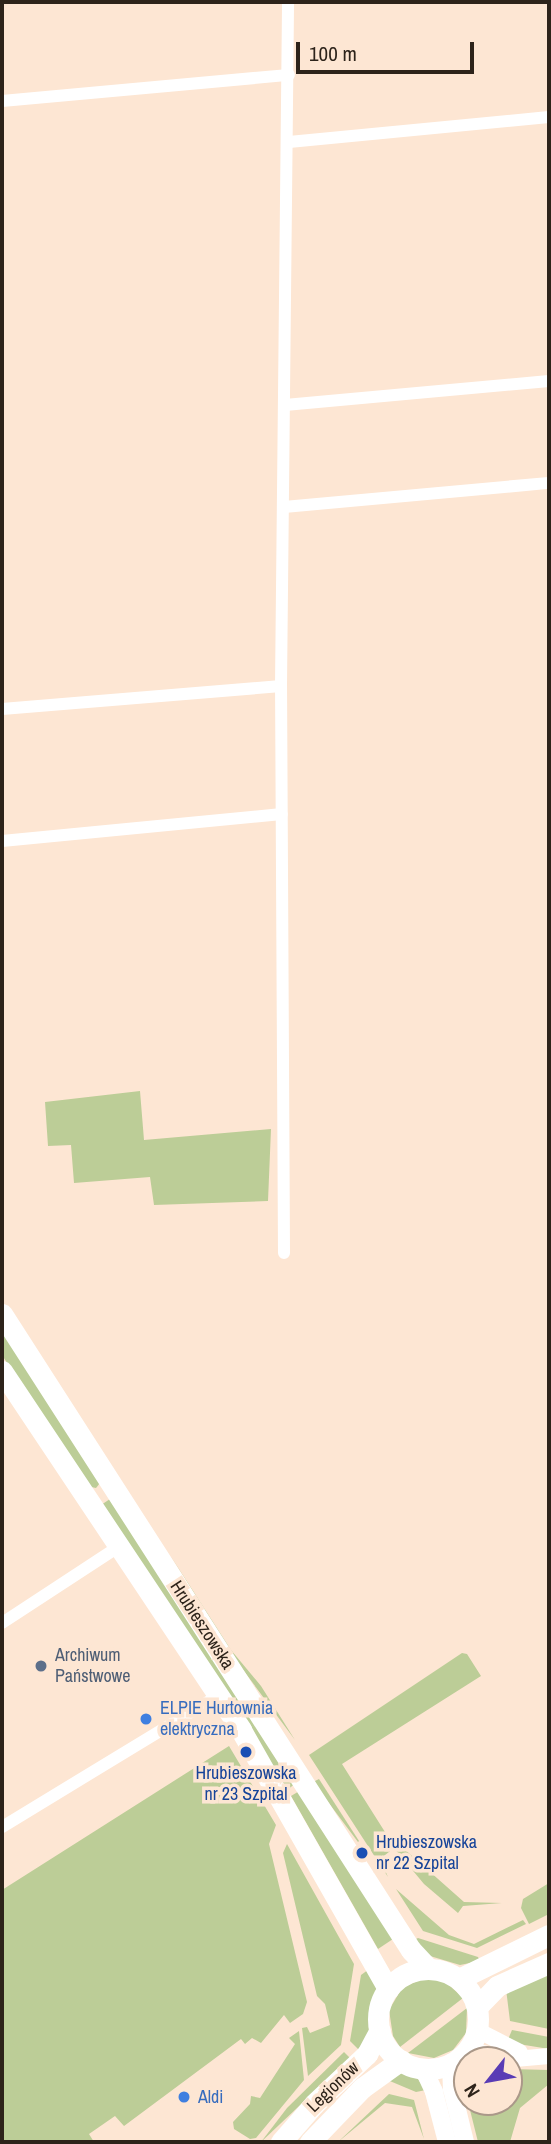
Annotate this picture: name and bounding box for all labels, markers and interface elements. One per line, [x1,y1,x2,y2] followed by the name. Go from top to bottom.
[299,28,477,72] scale bar
[309,39,357,68] text: 100 m
[165,1577,239,1673] street label: Hrubieszowska
[55,1645,130,1688] place label: Archiwum Państwowe
[33,1658,49,1674] marker: Archiwum Państwowe
[160,1698,273,1740] place label: ELPIE Hurtownia elektryczna
[138,1711,154,1727] marker: ELPIE Hurtownia elektryczna
[238,1744,254,1760] marker: Hrubieszowska nr 23 Szpital
[196,1763,296,1806] place label: Hrubieszowska nr 23 Szpital
[376,1832,477,1874] place label: Hrubieszowska nr 22 Szpital
[354,1845,370,1861] marker: Hrubieszowska nr 22 Szpital
[453,2046,523,2116] north arrow
[302,2057,364,2117] street label: Legionów
[458,2079,486,2102] text: N
[198,2086,223,2108] place label: Aldi
[176,2089,192,2105] marker: Aldi

